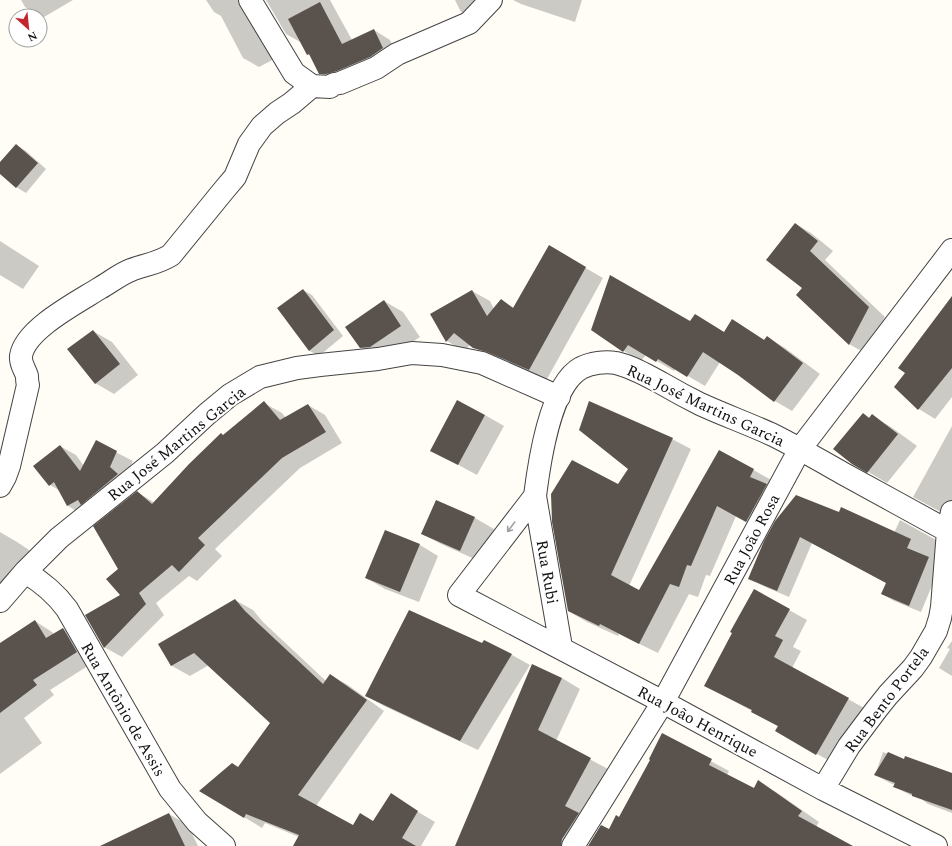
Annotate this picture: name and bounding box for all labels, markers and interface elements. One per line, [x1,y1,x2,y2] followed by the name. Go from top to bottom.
[8,8,48,48] north arrow
[24,27,40,46] text: N
[623,359,789,453] street label: Rua José Martins Garcia
[102,380,251,507] street label: Rua José Martins Garcia
[718,489,786,589] street label: Rua João Rosa
[507,521,516,532] one-way arrow
[530,538,564,606] street label: Rua Rubi
[75,638,172,781] street label: Rua Antônio de Assis
[839,641,935,758] street label: Rua Bento Portela
[633,680,762,764] street label: Rua João Henrique

